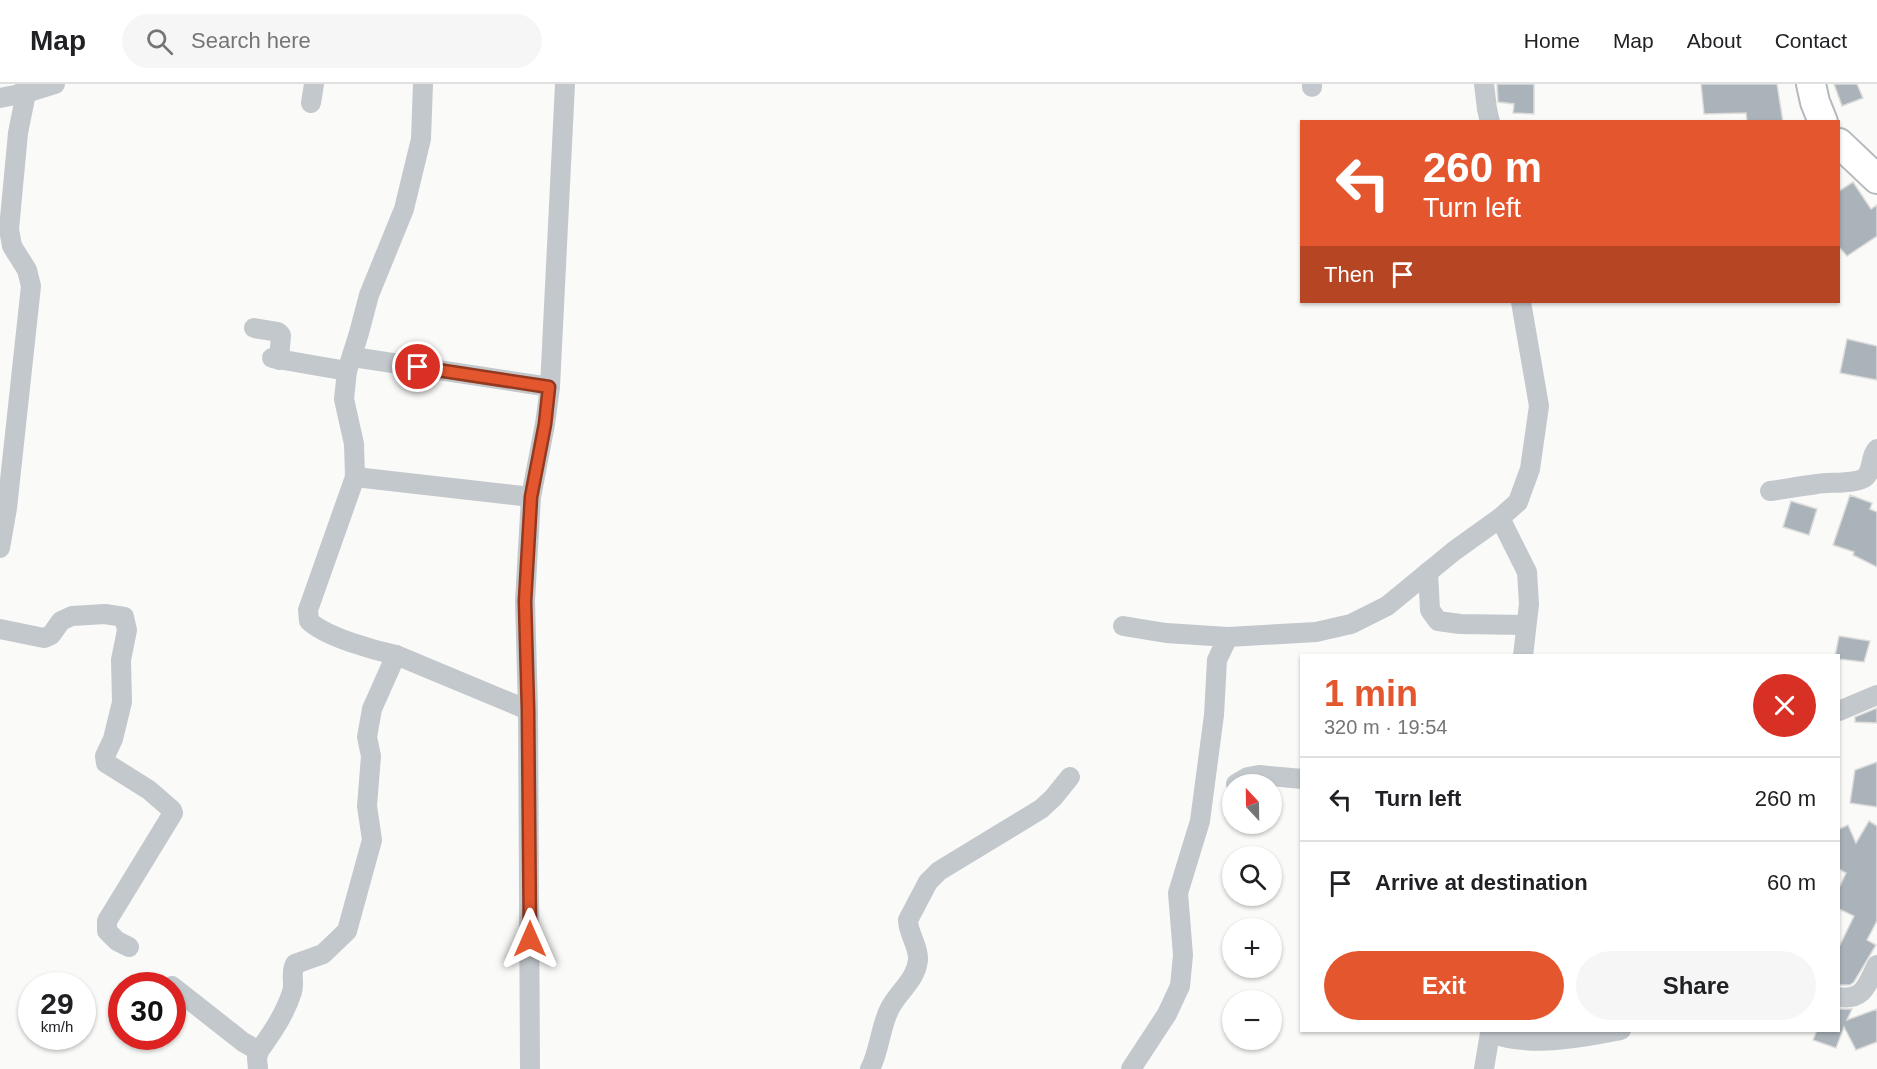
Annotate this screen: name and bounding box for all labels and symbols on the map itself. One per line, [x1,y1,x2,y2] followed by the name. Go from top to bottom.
[392,341,443,392] pin
[1222,774,1282,834] north arrow
[498,907,562,971] position arrow
[108,972,186,1050] speed limit sign: 30

